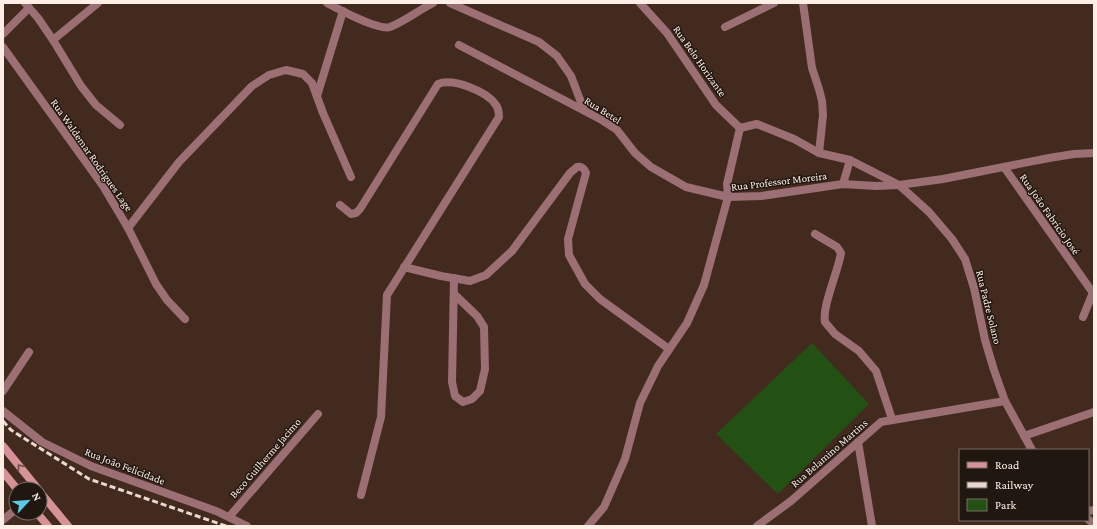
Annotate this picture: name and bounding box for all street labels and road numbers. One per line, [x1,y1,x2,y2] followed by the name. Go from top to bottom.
[671,23,729,99] street label: Rua Belo Horizante
[582,94,624,126] street label: Rua Betel
[48,97,135,214] street label: Rua Waldemar Rodrigues Lage
[730,169,828,193] street label: Rua Professor Moreira
[1017,171,1082,257] street label: Rua João Fabricio José
[974,269,1004,346] street label: Rua Padre Solano
[227,415,304,501] street label: Beco Guilherme Jacimo
[788,416,870,490] street label: Rua Belamino Martins
[83,445,167,488] street label: Rua João Felicidade

